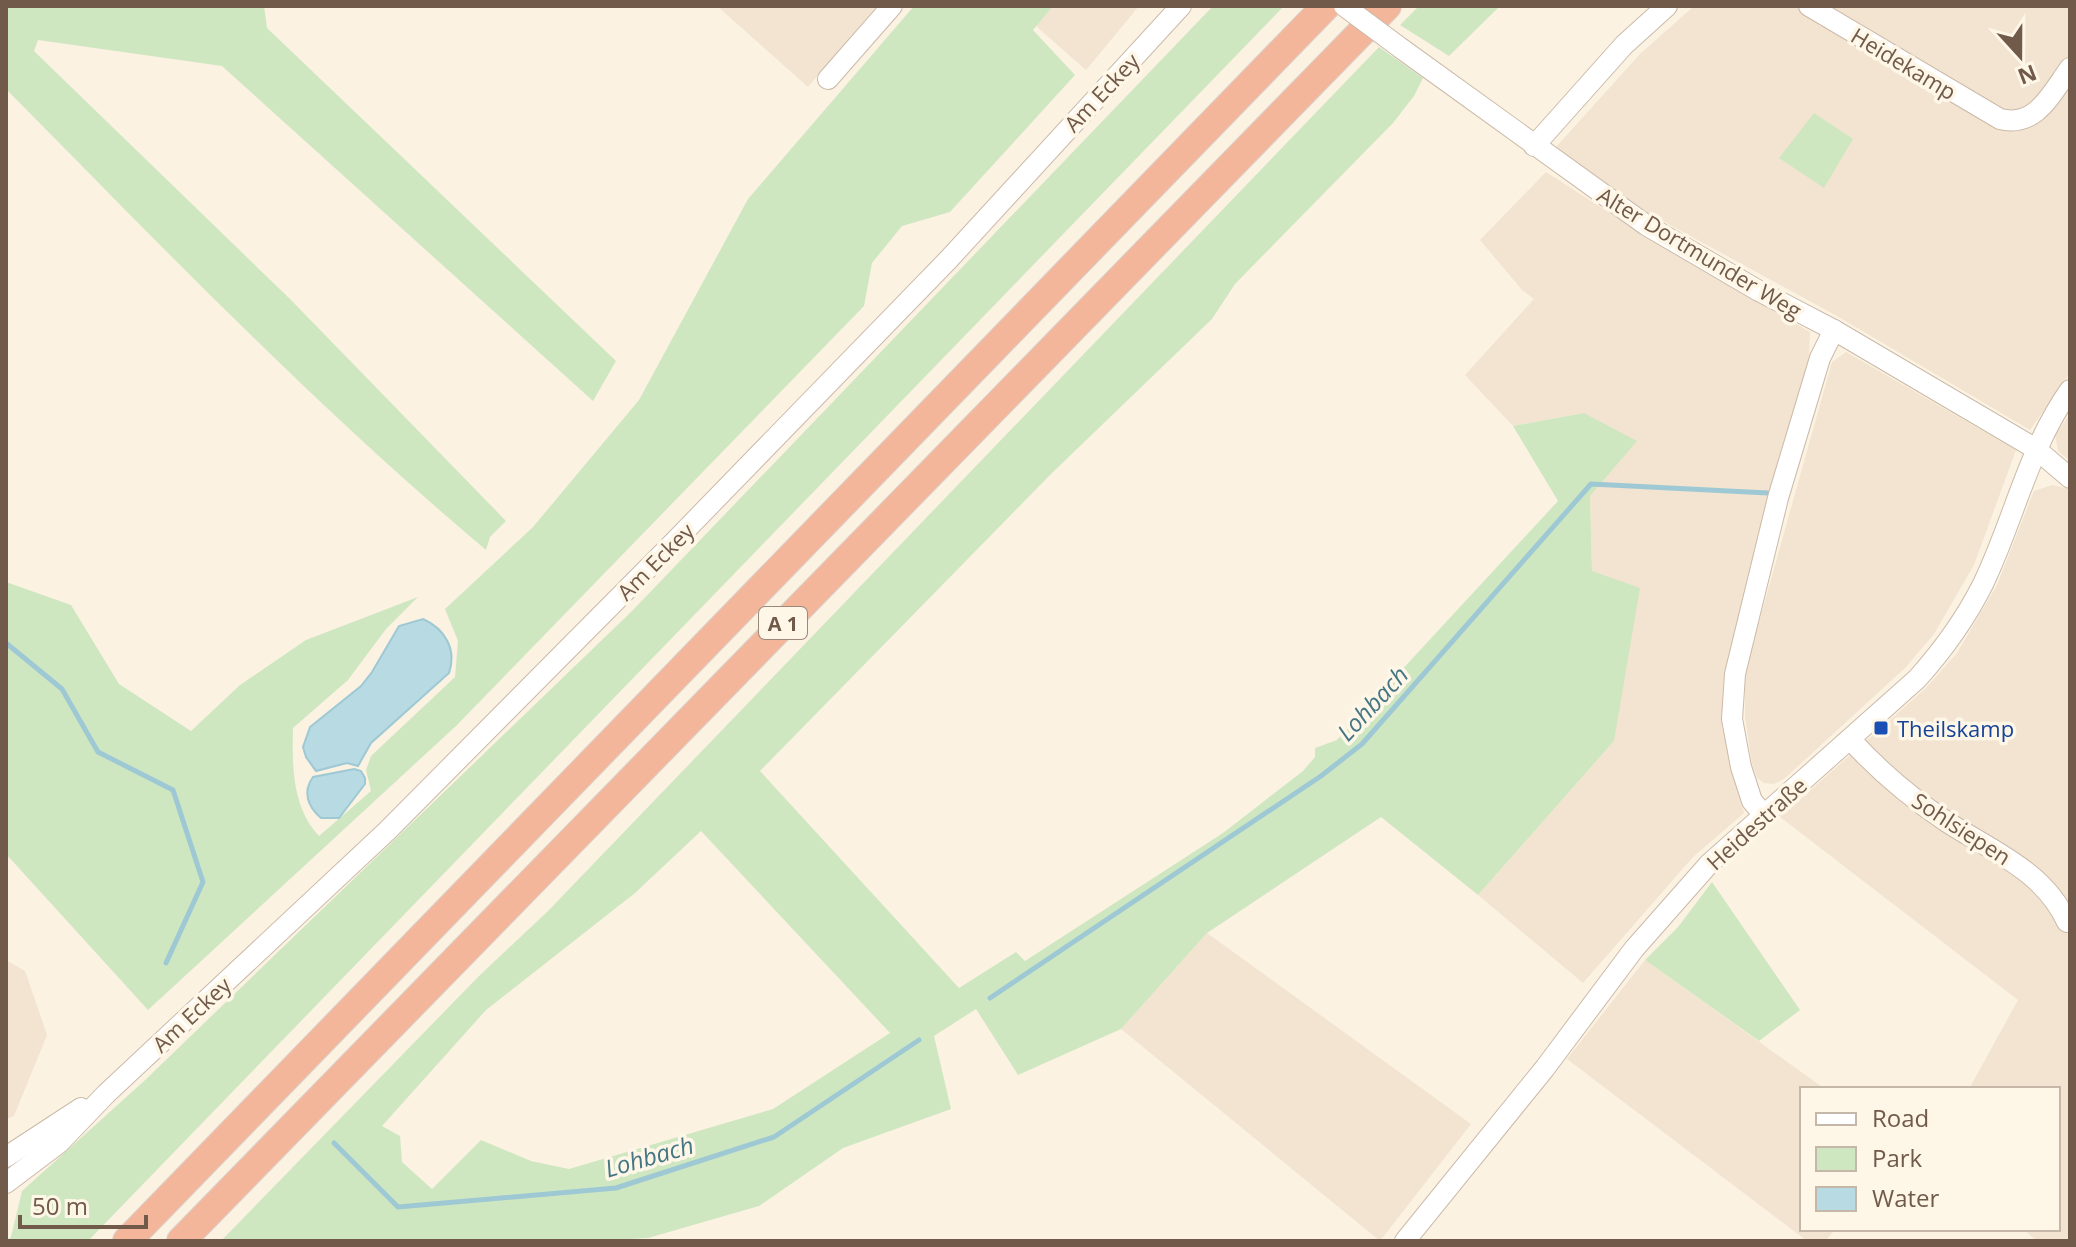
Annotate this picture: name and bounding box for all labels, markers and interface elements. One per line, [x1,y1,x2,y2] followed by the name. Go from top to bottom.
[1980,16,2060,96] north arrow
[1846,20,1962,106] street label: Heidekamp
[1057,45,1146,138] street label: Am Eckey
[2014,58,2041,93] text: N
[1592,179,1808,325] street label: Alter Dortmunder Weg
[610,515,701,606] street label: Am Eckey
[759,607,807,639] road number: A 1
[1329,658,1415,748] water label: Lohbach
[1897,713,2014,743] place label: Theilskamp
[1872,719,1890,737] marker: Theilskamp
[1699,770,1813,876] street label: Heidestraße
[1907,785,2017,871] street label: Sohlsiepen
[145,969,238,1058] street label: Am Eckey
[1800,1087,2060,1231] legend
[1872,1101,1929,1134] text: Road
[601,1128,697,1184] water label: Lohbach
[1872,1141,1923,1174] text: Park
[20,1179,146,1229] scale bar
[1872,1181,1940,1214] text: Water
[32,1189,88,1222] text: 50 m

